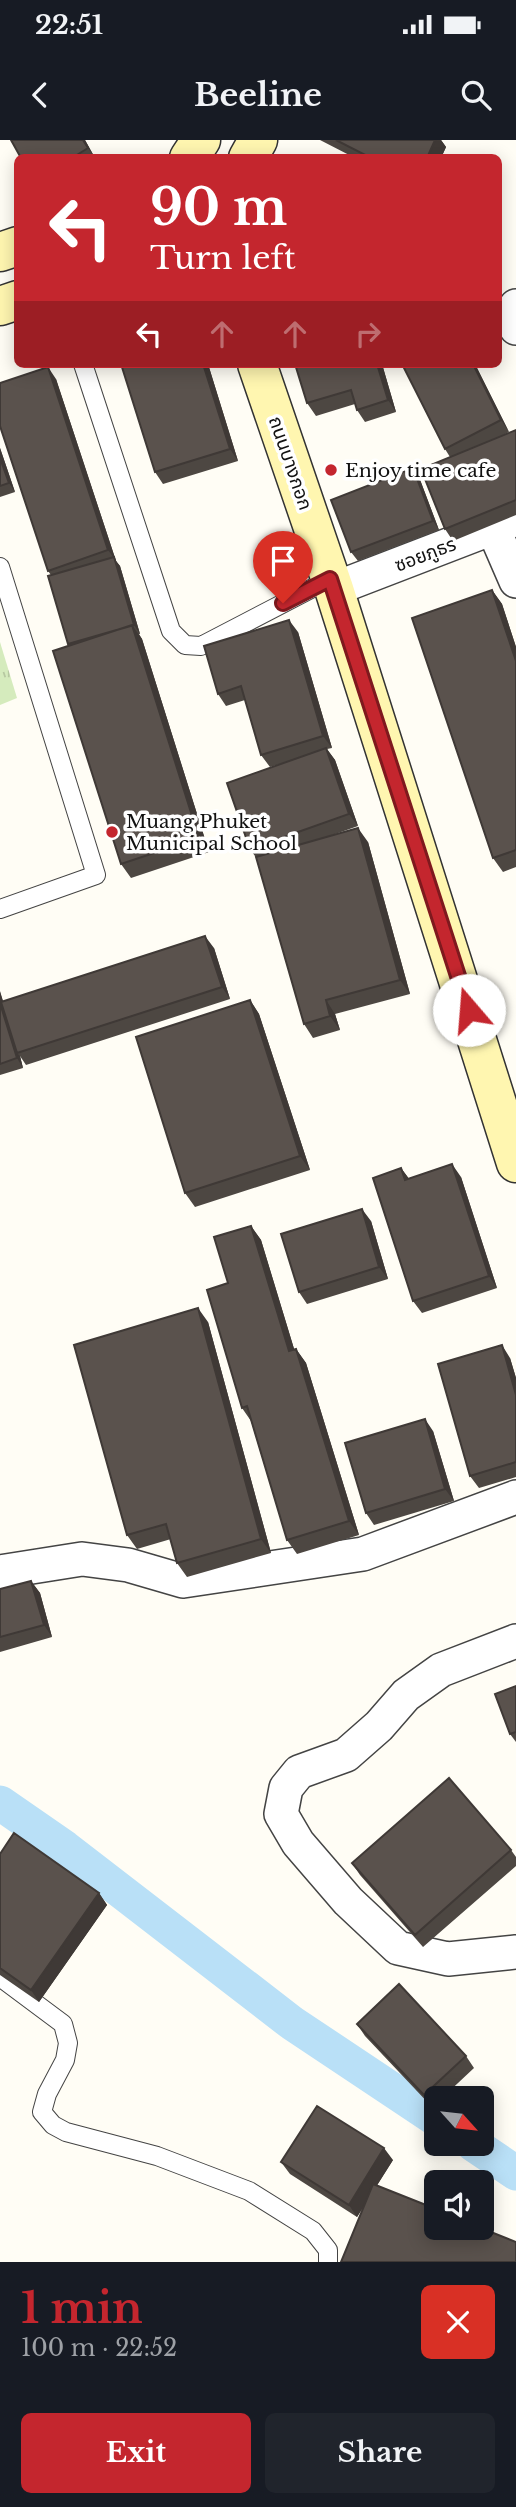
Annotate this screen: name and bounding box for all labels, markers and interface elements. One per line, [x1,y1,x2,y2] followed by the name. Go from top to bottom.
[35,9,103,41] text: 22:51
[194,75,322,115] text: Beeline
[21,76,59,114] icon: back
[457,76,495,114] icon: search
[150,177,287,238] text: 90 m
[35,182,126,273] icon: left
[150,238,296,278] text: Turn left
[130,315,168,353] icon: left
[203,315,241,353] icon: ahead
[276,315,314,353] icon: ahead
[349,315,387,353] icon: right
[264,413,317,513] street label: ถนนบางกอก
[345,459,496,482] place label: Enjoy time cafe
[323,462,339,478] marker: Enjoy time cafe
[253,531,313,603] pin
[391,532,459,578] street label: ซอยภูธร
[264,542,302,580] icon: arrive
[126,810,297,855] place label: Muang Phuket Municipal School
[104,824,120,840] marker: Muang Phuket Municipal School
[432,973,506,1047] position arrow
[424,2086,494,2156] north arrow
[424,2086,494,2240] map controls
[424,2170,494,2240] button: sound
[21,2282,143,2334] text: 1 min
[421,2285,495,2359] button: close
[21,2334,177,2362] text: 100 m · 22:52
[21,2413,251,2493] button: Exit
[265,2413,495,2493] button: Share

